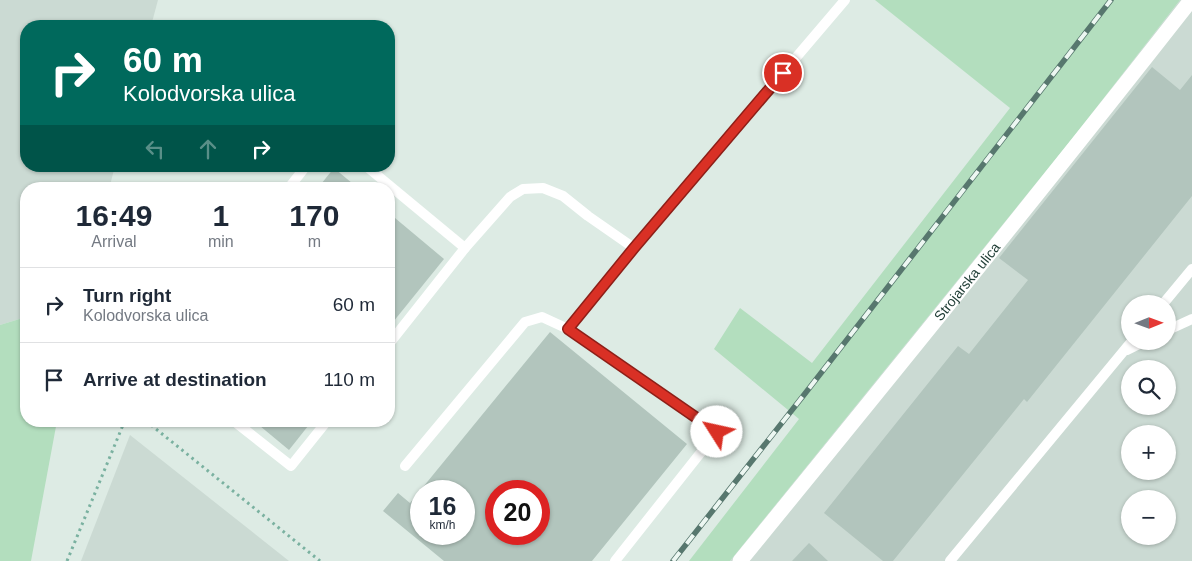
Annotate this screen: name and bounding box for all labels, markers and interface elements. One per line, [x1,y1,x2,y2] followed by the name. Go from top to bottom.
[40,40,105,105] icon: right
[123,40,203,79] text: 60 m
[762,52,804,94] pin
[769,59,797,87] icon: arrive
[123,81,295,106] text: Kolodvorska ulica
[141,135,169,163] icon: left
[194,135,222,163] icon: ahead
[247,135,275,163] icon: right
[76,199,152,232] text: 16:49
[212,199,229,232] text: 1
[289,199,339,232] text: 170
[91,233,137,250] text: Arrival
[208,233,234,250] text: min
[308,233,321,250] text: m
[931,239,1003,324] street label: Strojarska ulica
[83,285,171,306] text: Turn right
[40,291,68,319] icon: right
[333,294,375,315] text: 60 m
[1121,295,1176,350] north arrow
[1121,295,1176,545] map controls
[83,307,208,324] text: Kolodvorska ulica
[1121,360,1176,415] button: search
[40,366,68,394] icon: arrive
[83,369,267,390] text: Arrive at destination
[324,369,375,390] text: 110 m
[690,405,742,457] position arrow
[1121,425,1176,480] button: +
[485,480,550,545] speed limit sign: 20
[1121,490,1176,545] button: −
[429,492,456,520] text: 16
[429,518,456,532] text: km/h

